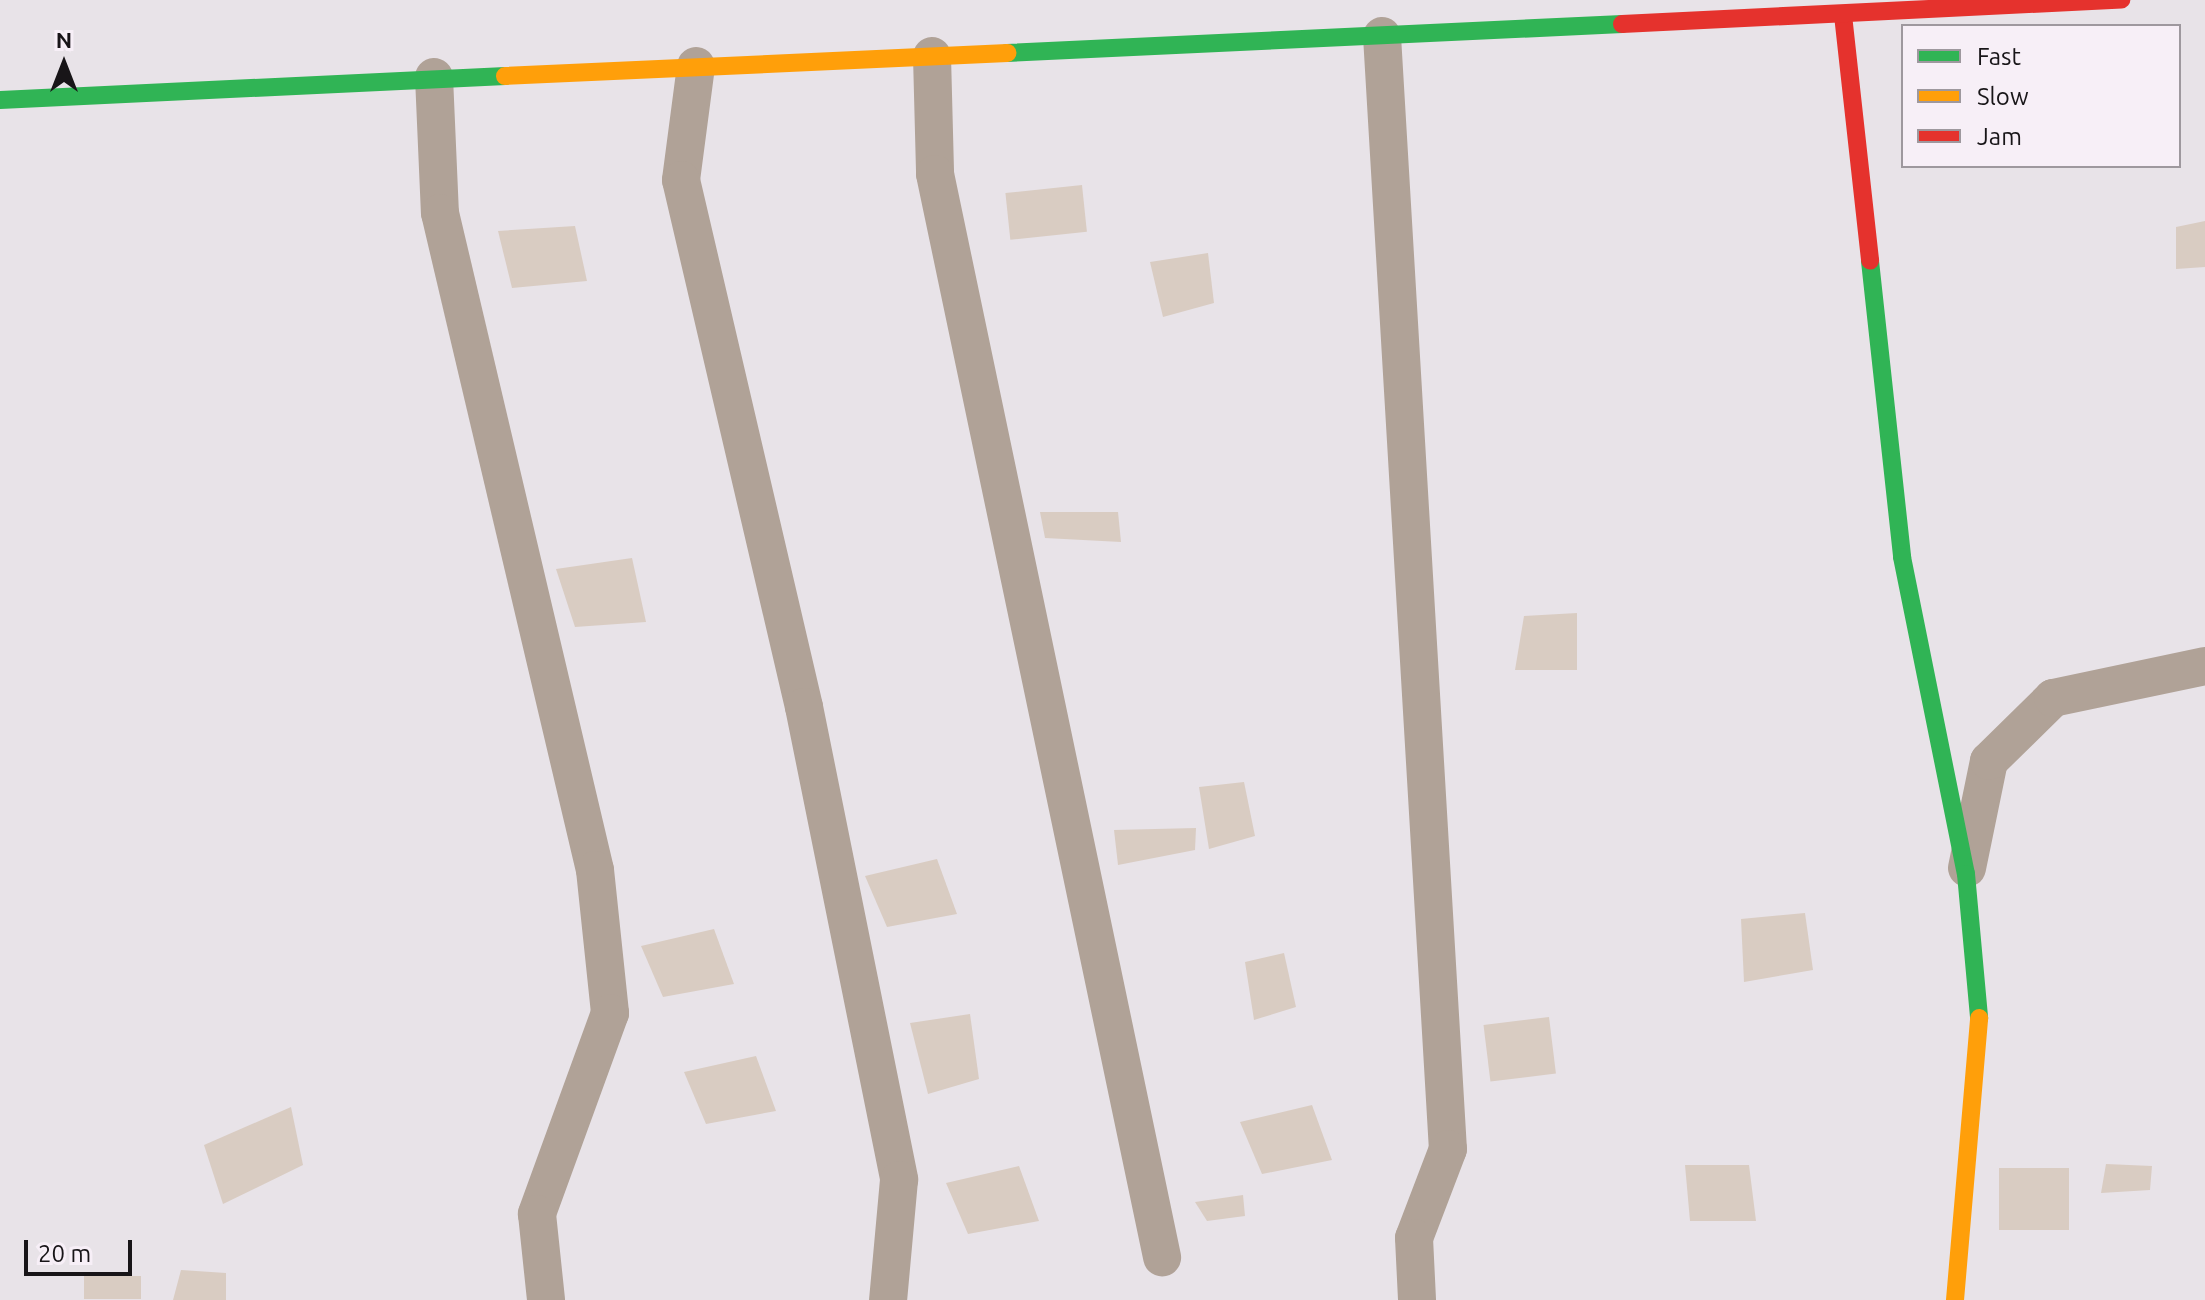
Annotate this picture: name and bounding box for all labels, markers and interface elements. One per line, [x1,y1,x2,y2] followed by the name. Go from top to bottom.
[24,24,104,104] north arrow
[1901,24,2181,168] legend
[56,27,72,52] text: N
[1977,43,2021,70] text: Fast
[1977,83,2029,110] text: Slow
[1977,123,2022,150] text: Jam
[28,1224,136,1274] scale bar
[38,1240,91,1267] text: 20 m

